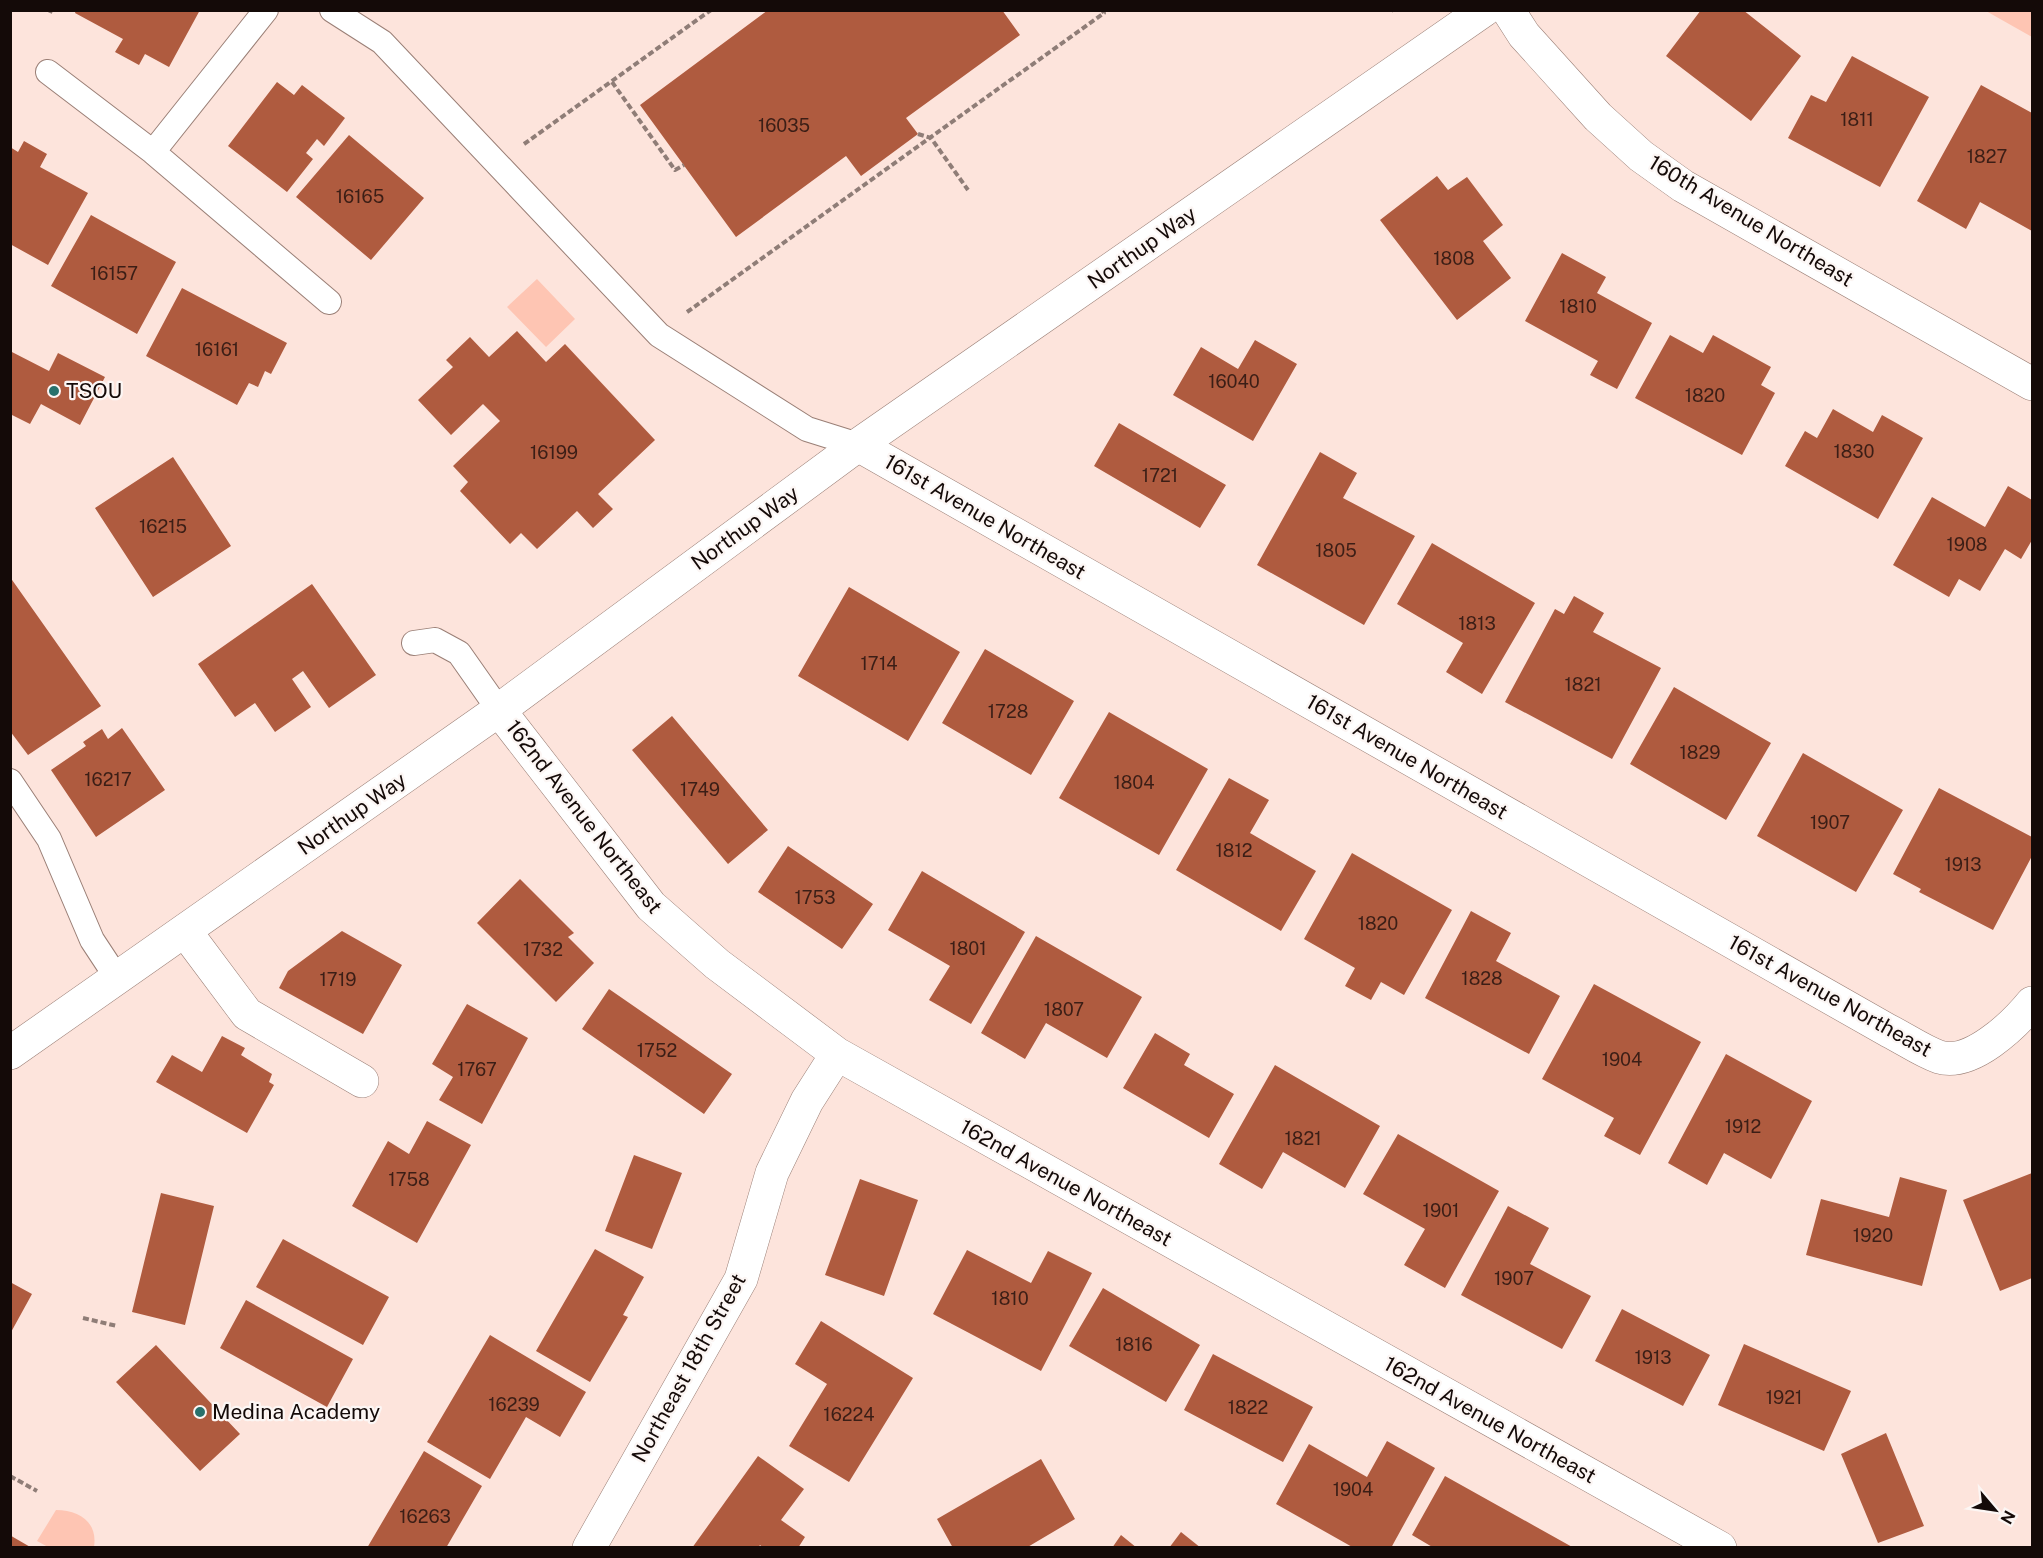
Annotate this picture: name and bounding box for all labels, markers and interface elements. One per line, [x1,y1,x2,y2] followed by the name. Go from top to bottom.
[1840,109,1874,130] house number: 1811
[758,115,810,136] house number: 16035
[1967,146,2007,167] house number: 1827
[1644,150,1858,292] street label: 160th Avenue Northeast
[336,186,384,207] house number: 16165
[1083,201,1201,294] street label: Northup Way
[1433,248,1475,269] house number: 1808
[90,263,138,284] house number: 16157
[1559,296,1597,317] house number: 1810
[195,339,239,360] house number: 16161
[1208,371,1260,392] house number: 16040
[66,378,122,403] place label: TSOU
[47,384,61,398] marker: TSOU
[1685,385,1725,406] house number: 1820
[1833,441,1875,462] house number: 1830
[530,442,578,463] house number: 16199
[880,449,1090,585] street label: 161st Avenue Northeast
[1142,465,1178,486] house number: 1721
[686,480,803,575] street label: Northup Way
[139,516,187,537] house number: 16215
[1946,534,1988,555] house number: 1908
[1315,540,1357,561] house number: 1805
[1458,613,1496,634] house number: 1813
[860,653,898,674] house number: 1714
[1564,674,1602,695] house number: 1821
[1302,689,1512,825] street label: 161st Avenue Northeast
[988,701,1028,722] house number: 1728
[501,715,668,918] street label: 162nd Avenue Northeast
[1680,742,1720,763] house number: 1829
[293,767,411,860] street label: Northup Way
[84,769,132,790] house number: 16217
[1113,772,1155,793] house number: 1804
[680,779,720,800] house number: 1749
[1810,812,1850,833] house number: 1907
[1215,840,1253,861] house number: 1812
[1944,854,1982,875] house number: 1913
[794,887,836,908] house number: 1753
[1358,913,1398,934] house number: 1820
[1724,929,1936,1062] street label: 161st Avenue Northeast
[949,938,987,959] house number: 1801
[523,939,563,960] house number: 1732
[1461,968,1503,989] house number: 1828
[319,969,357,990] house number: 1719
[1044,999,1084,1020] house number: 1807
[637,1040,677,1061] house number: 1752
[1602,1049,1642,1070] house number: 1904
[457,1059,497,1080] house number: 1767
[956,1114,1177,1251] street label: 162nd Avenue Northeast
[1725,1116,1761,1137] house number: 1912
[1284,1128,1322,1149] house number: 1821
[388,1169,430,1190] house number: 1758
[1423,1200,1459,1221] house number: 1901
[1853,1225,1893,1246] house number: 1920
[1494,1268,1534,1289] house number: 1907
[626,1269,751,1466] street label: Northeast 18th Street
[991,1288,1029,1309] house number: 1810
[1115,1334,1153,1355] house number: 1816
[1634,1347,1672,1368] house number: 1913
[1380,1351,1601,1488] street label: 162nd Avenue Northeast
[1766,1387,1802,1408] house number: 1921
[488,1394,540,1415] house number: 16239
[1228,1397,1268,1418] house number: 1822
[212,1399,380,1424] place label: Medina Academy
[823,1404,875,1425] house number: 16224
[193,1405,207,1419] marker: Medina Academy
[1333,1479,1373,1500] house number: 1904
[1965,1480,2025,1540] north arrow
[399,1506,451,1527] house number: 16263
[1996,1507,2019,1527] text: N

